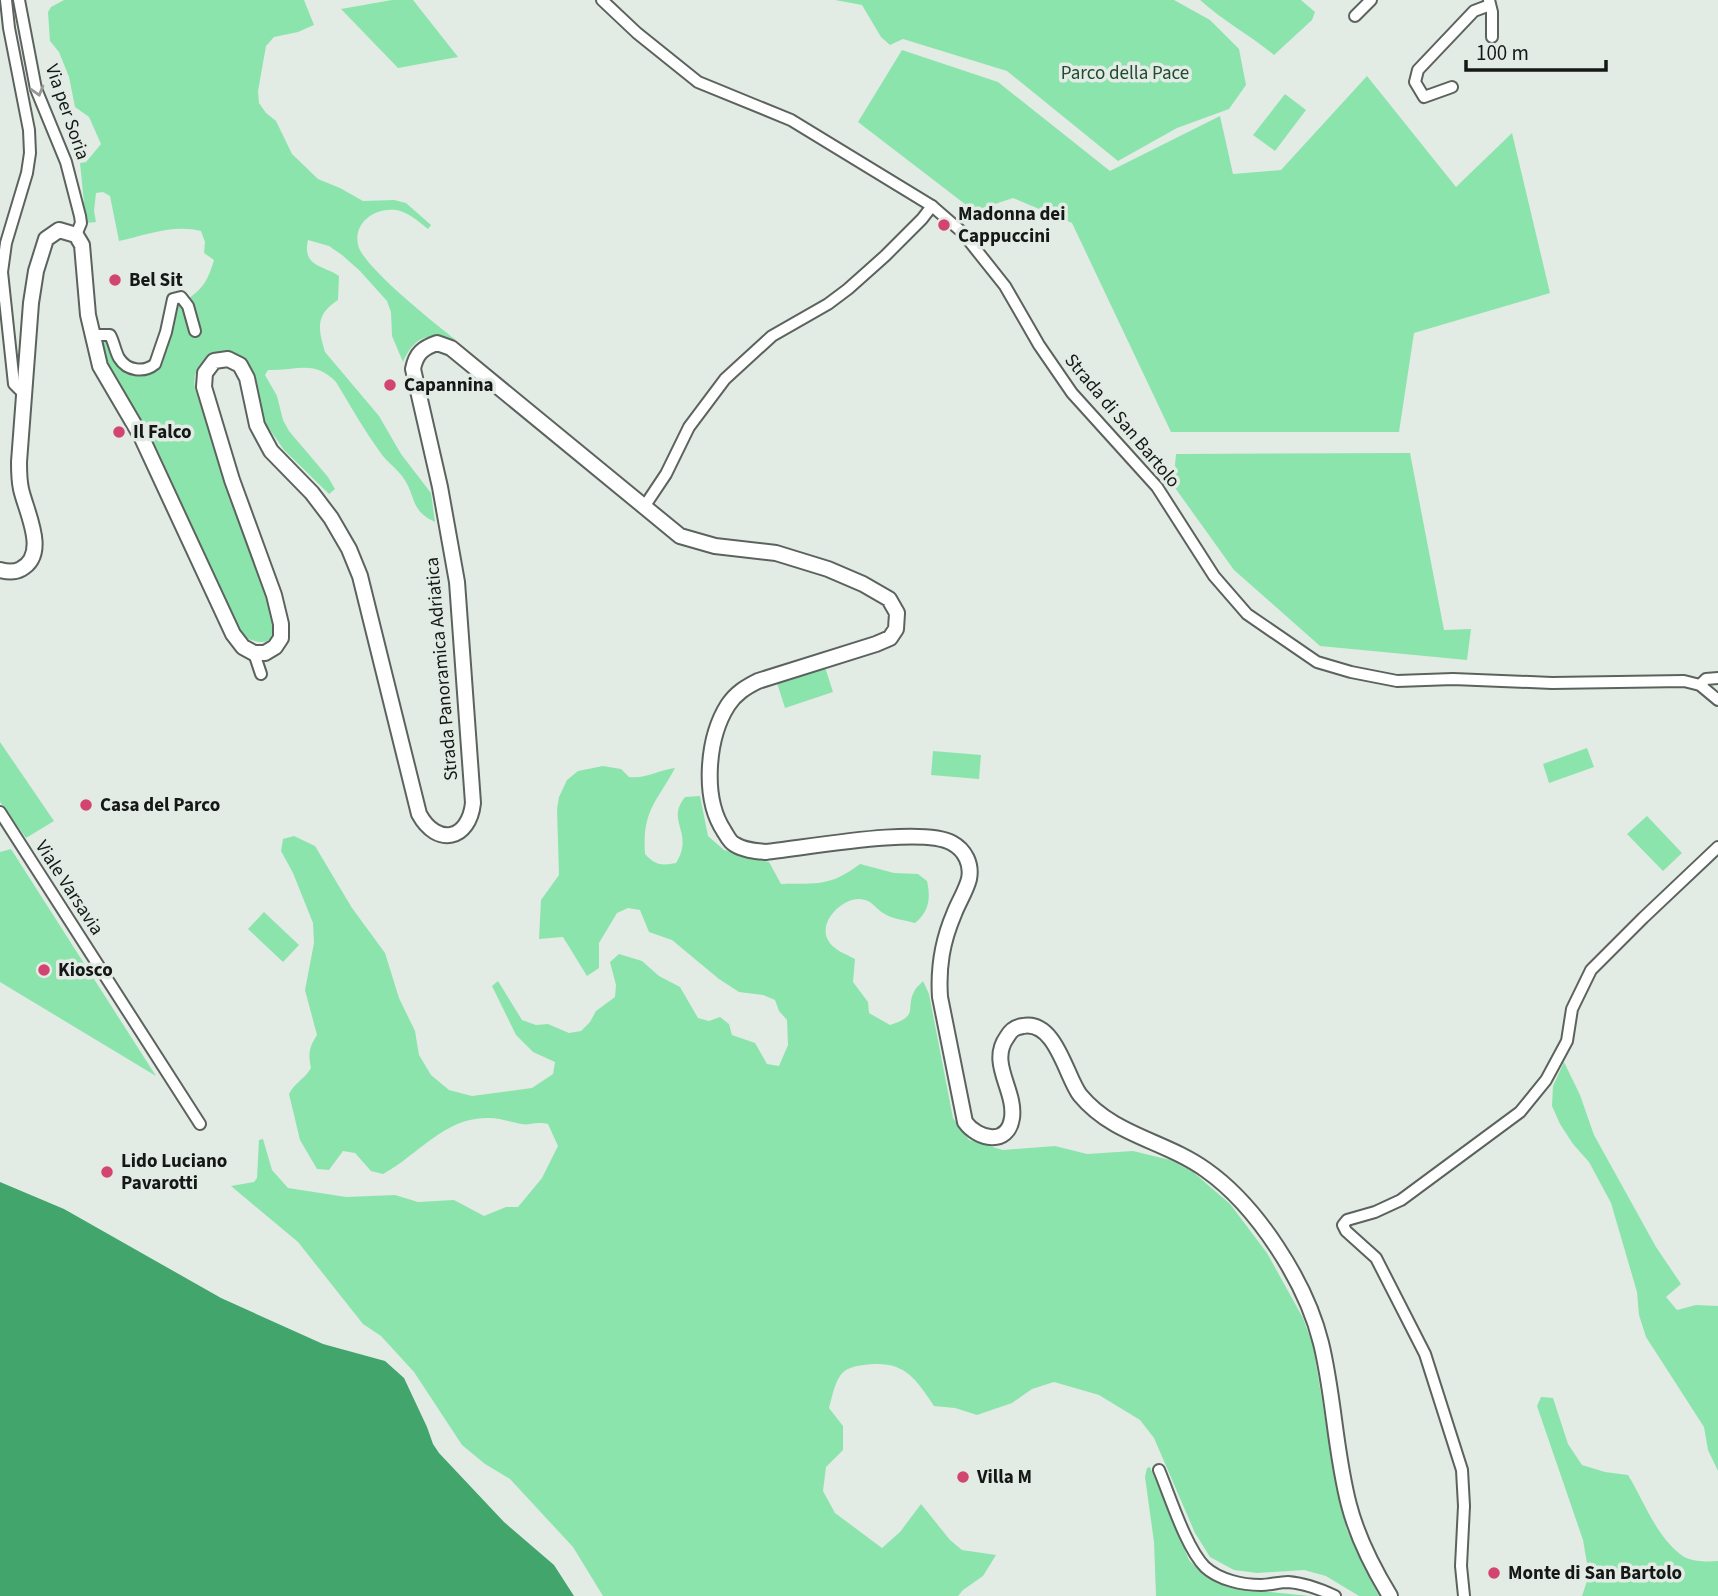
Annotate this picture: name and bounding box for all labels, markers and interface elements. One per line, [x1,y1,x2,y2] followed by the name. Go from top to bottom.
[1466,28,1606,72] scale bar
[1476,38,1529,68] text: 100 m
[1061,60,1189,87] park label: Parco della Pace
[38,61,96,163] street label: Via per Soria
[29,85,44,97] one-way arrow
[958,201,1065,250] place label: Madonna dei Cappuccini
[936,217,952,233] marker: Madonna dei Cappuccini
[129,267,183,294] place label: Bel Sit
[107,272,123,288] marker: Bel Sit
[1058,348,1186,494] street label: Strada di San Bartolo
[404,372,494,399] place label: Capannina
[382,377,398,393] marker: Capannina
[133,419,192,446] place label: Il Falco
[111,424,127,440] marker: Il Falco
[419,556,465,782] street label: Strada Panoramica Adriatica
[100,792,220,819] place label: Casa del Parco
[78,797,94,813] marker: Casa del Parco
[28,835,110,941] street label: Viale Varsavia
[58,957,113,984] place label: Kiosco
[36,962,52,978] marker: Kiosco
[121,1148,227,1197] place label: Lido Luciano Pavarotti
[99,1164,115,1180] marker: Lido Luciano Pavarotti
[976,1464,1032,1491] place label: Villa M
[955,1469,971,1485] marker: Villa M
[1508,1560,1682,1587] place label: Monte di San Bartolo
[1486,1565,1502,1581] marker: Monte di San Bartolo

